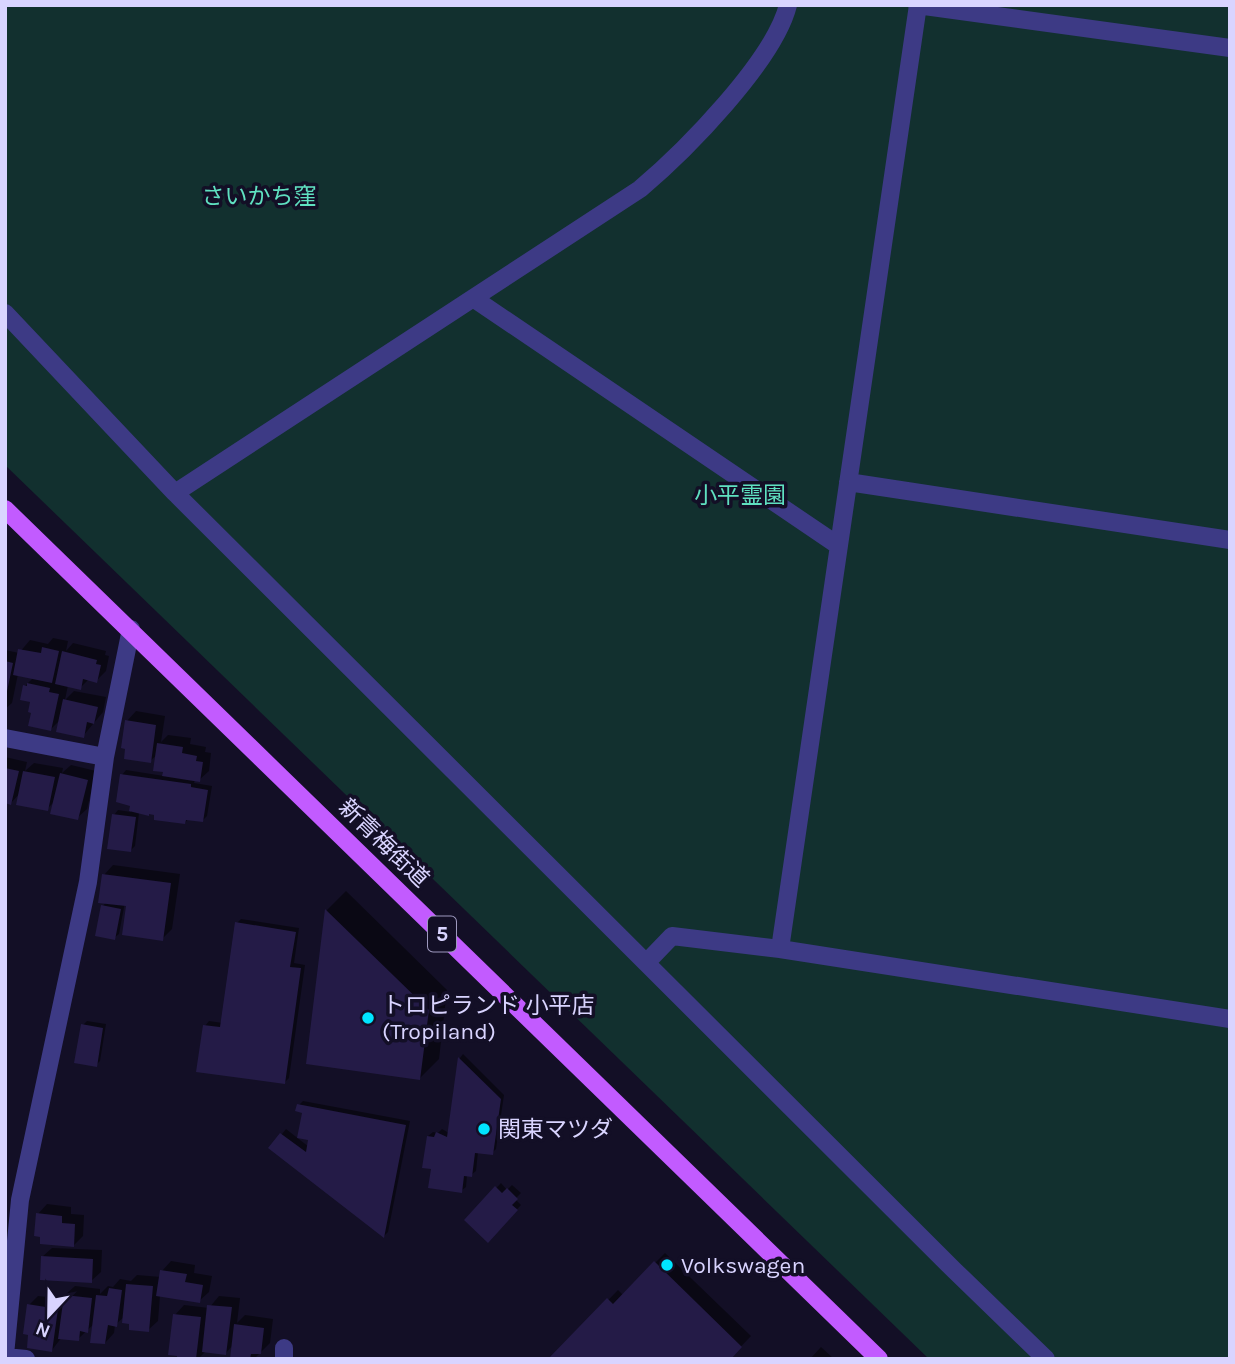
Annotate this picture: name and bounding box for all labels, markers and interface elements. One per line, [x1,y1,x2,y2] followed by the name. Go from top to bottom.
[202,183,317,210] park label: さいかち窪
[694,482,786,509] park label: 小平霊園
[333,793,435,893] street label: 新青梅街道
[428,916,456,951] road number: 5
[382,992,594,1045] place label: トロピランド 小平店 (Tropiland)
[360,1010,376,1026] marker: トロピランド 小平店 (Tropiland)
[498,1116,613,1143] place label: 関東マツダ
[476,1121,492,1137] marker: 関東マツダ
[681,1252,805,1279] place label: Volkswagen
[659,1257,675,1273] marker: Volkswagen
[14,1280,84,1350] north arrow
[33,1317,53,1343] text: N

